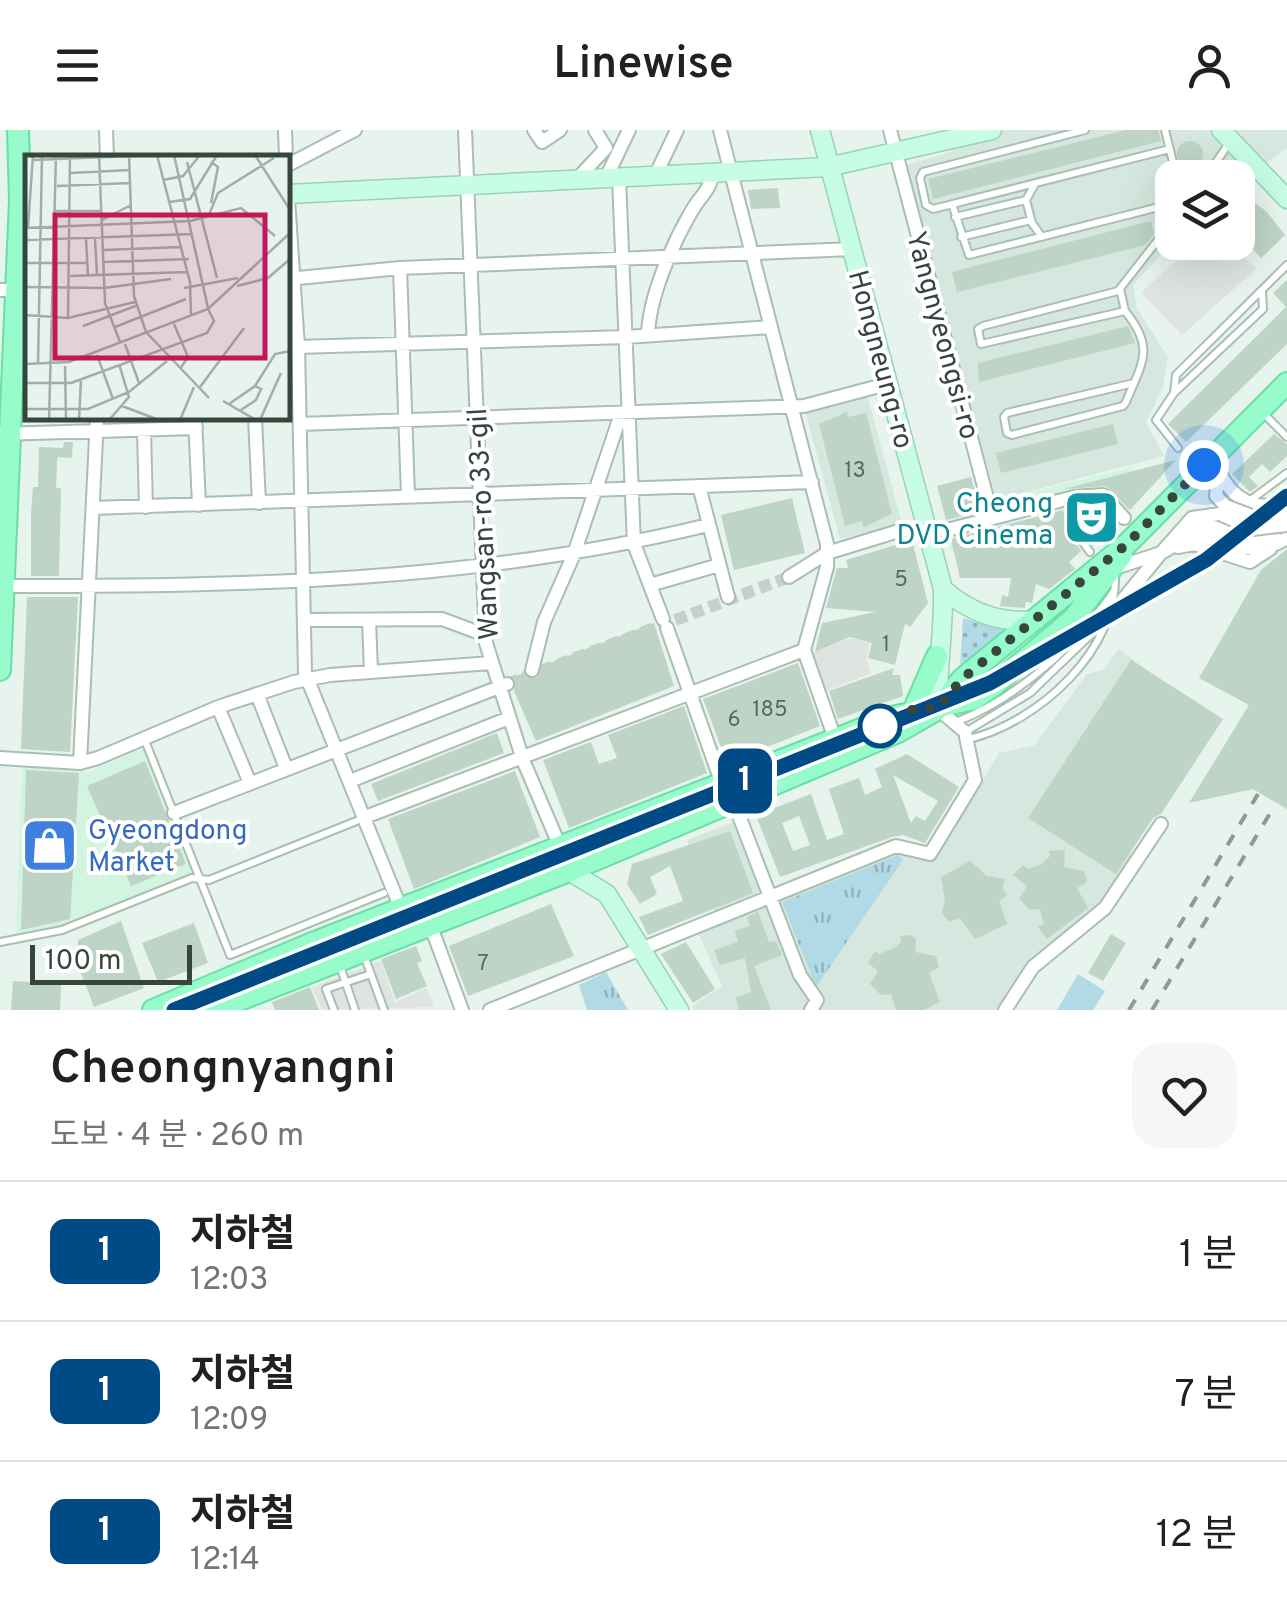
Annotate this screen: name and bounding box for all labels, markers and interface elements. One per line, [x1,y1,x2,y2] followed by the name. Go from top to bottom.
[553,37,734,94] text: Linewise
[50,38,105,93] icon: menu
[1182,38,1237,93] icon: person
[25,155,290,420] inset map
[1155,160,1255,260] map controls
[1155,160,1255,260] button: layers
[896,228,986,444] street label: Yangnyeongsi-ro
[838,267,920,453] street label: Hongneung-ro
[461,407,509,641] street label: Wangsan-ro 33-gil
[1179,440,1229,490] your location
[844,458,866,485] house number: 13
[897,487,1053,555] place label: Cheong DVD Cinema
[1062,488,1122,548] theatre icon: Cheong DVD Cinema
[894,567,908,594] house number: 5
[882,632,890,659] house number: 1
[752,697,788,724] house number: 185
[859,705,901,747] unlabelled marker
[727,707,741,734] house number: 6
[712,748,778,814] line badge: 1
[738,759,752,803] text: 1
[88,814,247,882] place label: Gyeongdong Market
[19,815,79,875] shop icon: Gyeongdong Market
[30,940,192,984] scale bar
[45,944,121,980] text: 100 m
[477,951,489,978] house number: 7
[50,1040,396,1100] text: Cheongnyangni
[1132,1043,1237,1148] button: heart
[50,1117,304,1157] text: 도보 · 4 분 · 260 m
[190,1212,295,1261] text: 지하철
[98,1229,112,1273] text: 1
[1179,1232,1237,1281] text: 1 분
[190,1261,269,1301] text: 12:03
[190,1352,295,1401] text: 지하철
[98,1369,112,1413] text: 1
[1175,1372,1237,1421] text: 7 분
[190,1401,268,1441] text: 12:09
[190,1492,295,1541] text: 지하철
[98,1509,112,1553] text: 1
[1156,1512,1237,1561] text: 12 분
[190,1541,260,1581] text: 12:14

